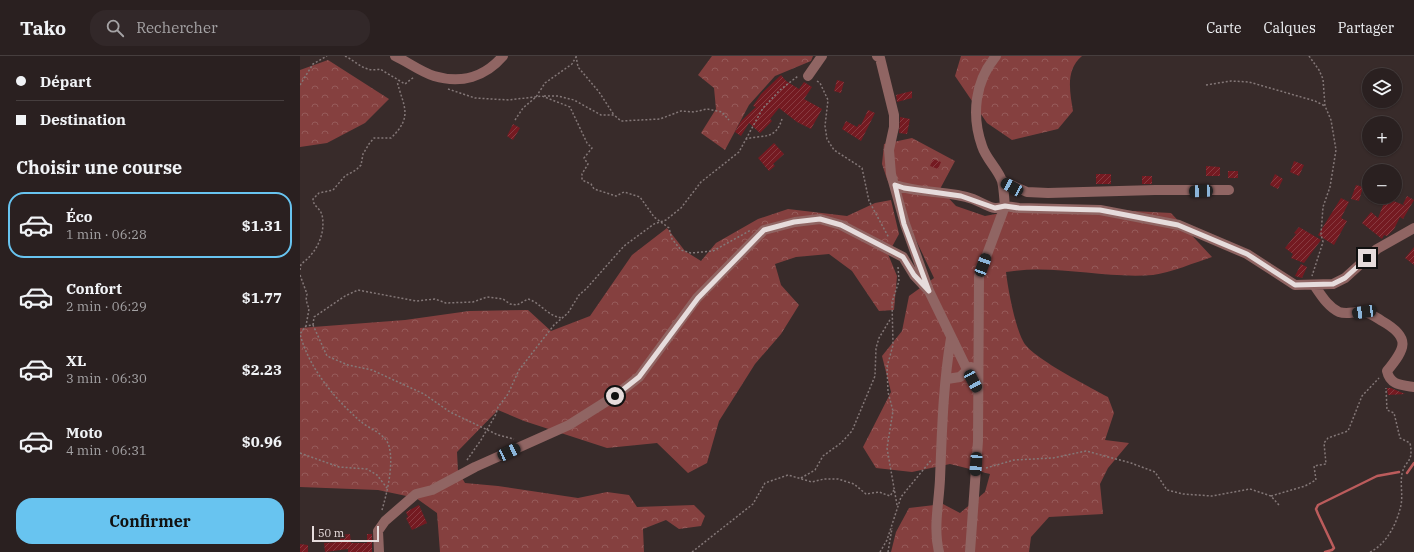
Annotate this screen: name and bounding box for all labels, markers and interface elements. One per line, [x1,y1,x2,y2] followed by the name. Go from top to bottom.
[90,10,370,46] search box
[20,16,66,40] text: Tako
[104,17,126,39] icon: search
[136,18,218,37] text: Rechercher
[1206,19,1242,37] text: Carte
[1264,19,1316,37] text: Calques
[1338,19,1394,37] text: Partager
[1362,68,1402,204] map controls
[1362,68,1402,108] button: layers
[40,72,91,91] text: Départ
[40,110,126,129] text: Destination
[1362,116,1402,156] button: +
[16,156,182,179] text: Choisir une course
[1362,164,1402,204] button: −
[999,176,1025,198] car
[1189,185,1213,197] car
[18,207,54,243] icon: car
[66,207,92,226] text: Éco
[242,216,282,235] text: $1.31
[66,226,147,243] text: 1 min · 06:28
[1358,249,1376,267] route end
[973,252,993,278] car
[18,279,54,315] icon: car
[66,279,122,298] text: Confort
[242,288,282,307] text: $1.77
[66,298,147,315] text: 2 min · 06:29
[1351,304,1377,320] car
[18,351,54,387] icon: car
[66,351,86,370] text: XL
[242,360,282,379] text: $2.23
[962,368,984,394] car
[66,370,147,387] text: 3 min · 06:30
[606,387,624,405] route start
[18,423,54,459] icon: car
[66,423,103,442] text: Moto
[242,432,282,451] text: $0.96
[496,441,522,463] car
[66,442,147,459] text: 4 min · 06:31
[969,452,983,476] car
[16,498,284,544] button: Confirmer
[312,524,379,543] scale bar
[318,526,344,540] text: 50 m

